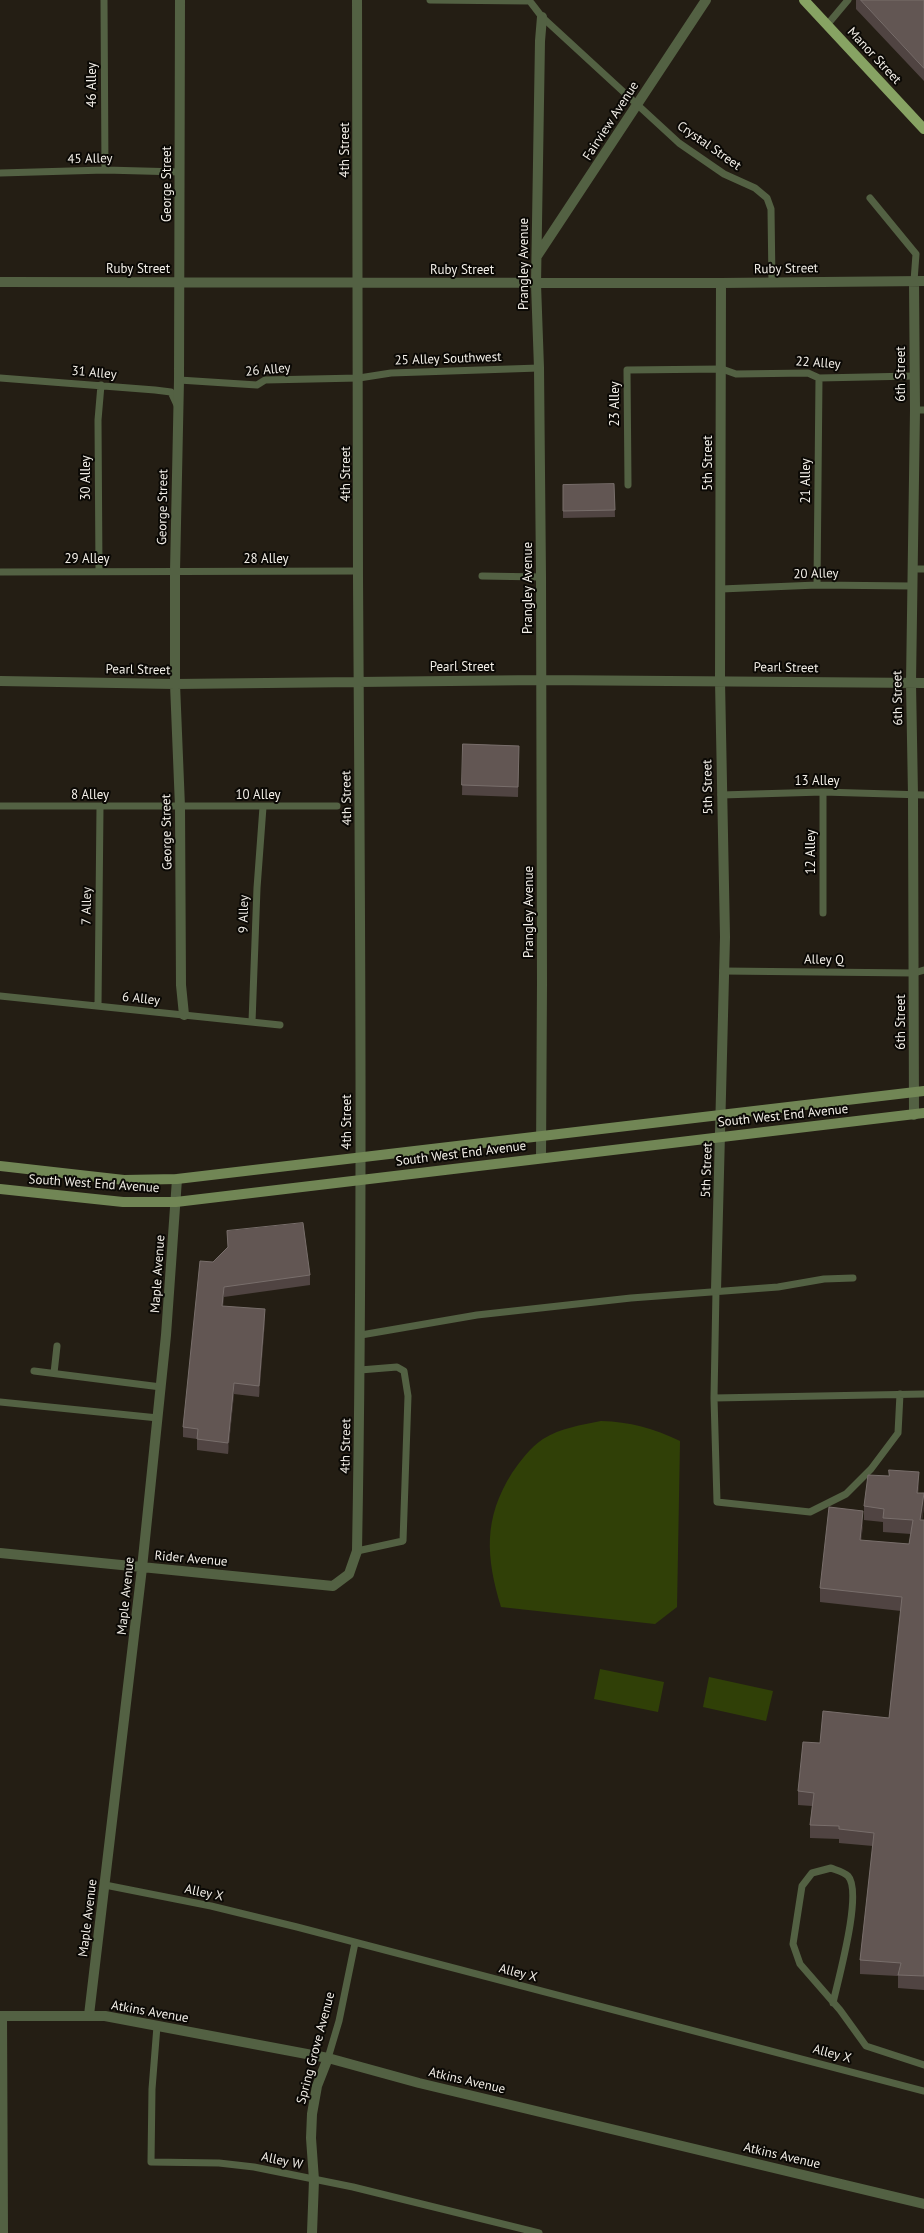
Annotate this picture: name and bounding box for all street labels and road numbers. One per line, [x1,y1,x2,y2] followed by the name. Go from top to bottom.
[844,24,904,88] street label: Manor Street
[84,62,100,108] street label: 46 Alley
[580,79,642,163] street label: Fairview Avenue
[674,118,744,174] street label: Crystal Street
[337,122,353,178] street label: 4th Street
[159,146,175,222] street label: George Street
[67,151,113,167] street label: 45 Alley
[516,218,532,310] street label: Prangley Avenue
[106,261,170,277] street label: Ruby Street
[754,261,818,277] street label: Ruby Street
[430,262,494,278] street label: Ruby Street
[893,346,909,402] street label: 6th Street
[394,349,502,369] street label: 25 Alley Southwest
[795,354,841,372] street label: 22 Alley
[245,360,291,380] street label: 26 Alley
[71,363,117,383] street label: 31 Alley
[607,381,623,427] street label: 23 Alley
[700,435,716,491] street label: 5th Street
[338,446,354,502] street label: 4th Street
[78,455,94,501] street label: 30 Alley
[798,458,814,504] street label: 21 Alley
[155,469,171,545] street label: George Street
[520,542,536,634] street label: Prangley Avenue
[64,551,110,567] street label: 29 Alley
[243,551,289,567] street label: 28 Alley
[793,566,839,582] street label: 20 Alley
[430,659,494,675] street label: Pearl Street
[753,660,819,676] street label: Pearl Street
[105,662,171,678] street label: Pearl Street
[890,670,906,726] street label: 6th Street
[700,759,716,815] street label: 5th Street
[339,770,355,826] street label: 4th Street
[794,773,840,789] street label: 13 Alley
[71,787,109,803] street label: 8 Alley
[235,787,281,803] street label: 10 Alley
[159,794,175,870] street label: George Street
[803,829,819,875] street label: 12 Alley
[521,866,537,958] street label: Prangley Avenue
[79,887,95,925] street label: 7 Alley
[236,895,252,933] street label: 9 Alley
[804,952,844,968] street label: Alley Q
[121,989,161,1009] street label: 6 Alley
[893,994,909,1050] street label: 6th Street
[339,1094,355,1150] street label: 4th Street
[717,1101,849,1131] street label: South West End Avenue
[395,1138,527,1170] street label: South West End Avenue
[698,1142,716,1198] street label: 5th Street
[28,1172,160,1196] street label: South West End Avenue
[147,1234,169,1314] street label: Maple Avenue
[338,1418,354,1474] street label: 4th Street
[154,1548,228,1570] street label: Rider Avenue
[114,1556,138,1636] street label: Maple Avenue
[75,1878,101,1958] street label: Maple Avenue
[183,1881,225,1905] street label: Alley X
[497,1961,539,1985] street label: Alley X
[294,1990,338,2106] street label: Spring Grove Avenue
[110,1998,190,2026] street label: Atkins Avenue
[811,2041,853,2067] street label: Alley X
[427,2065,507,2097] street label: Atkins Avenue
[742,2140,822,2172] street label: Atkins Avenue
[260,2149,304,2173] street label: Alley W

